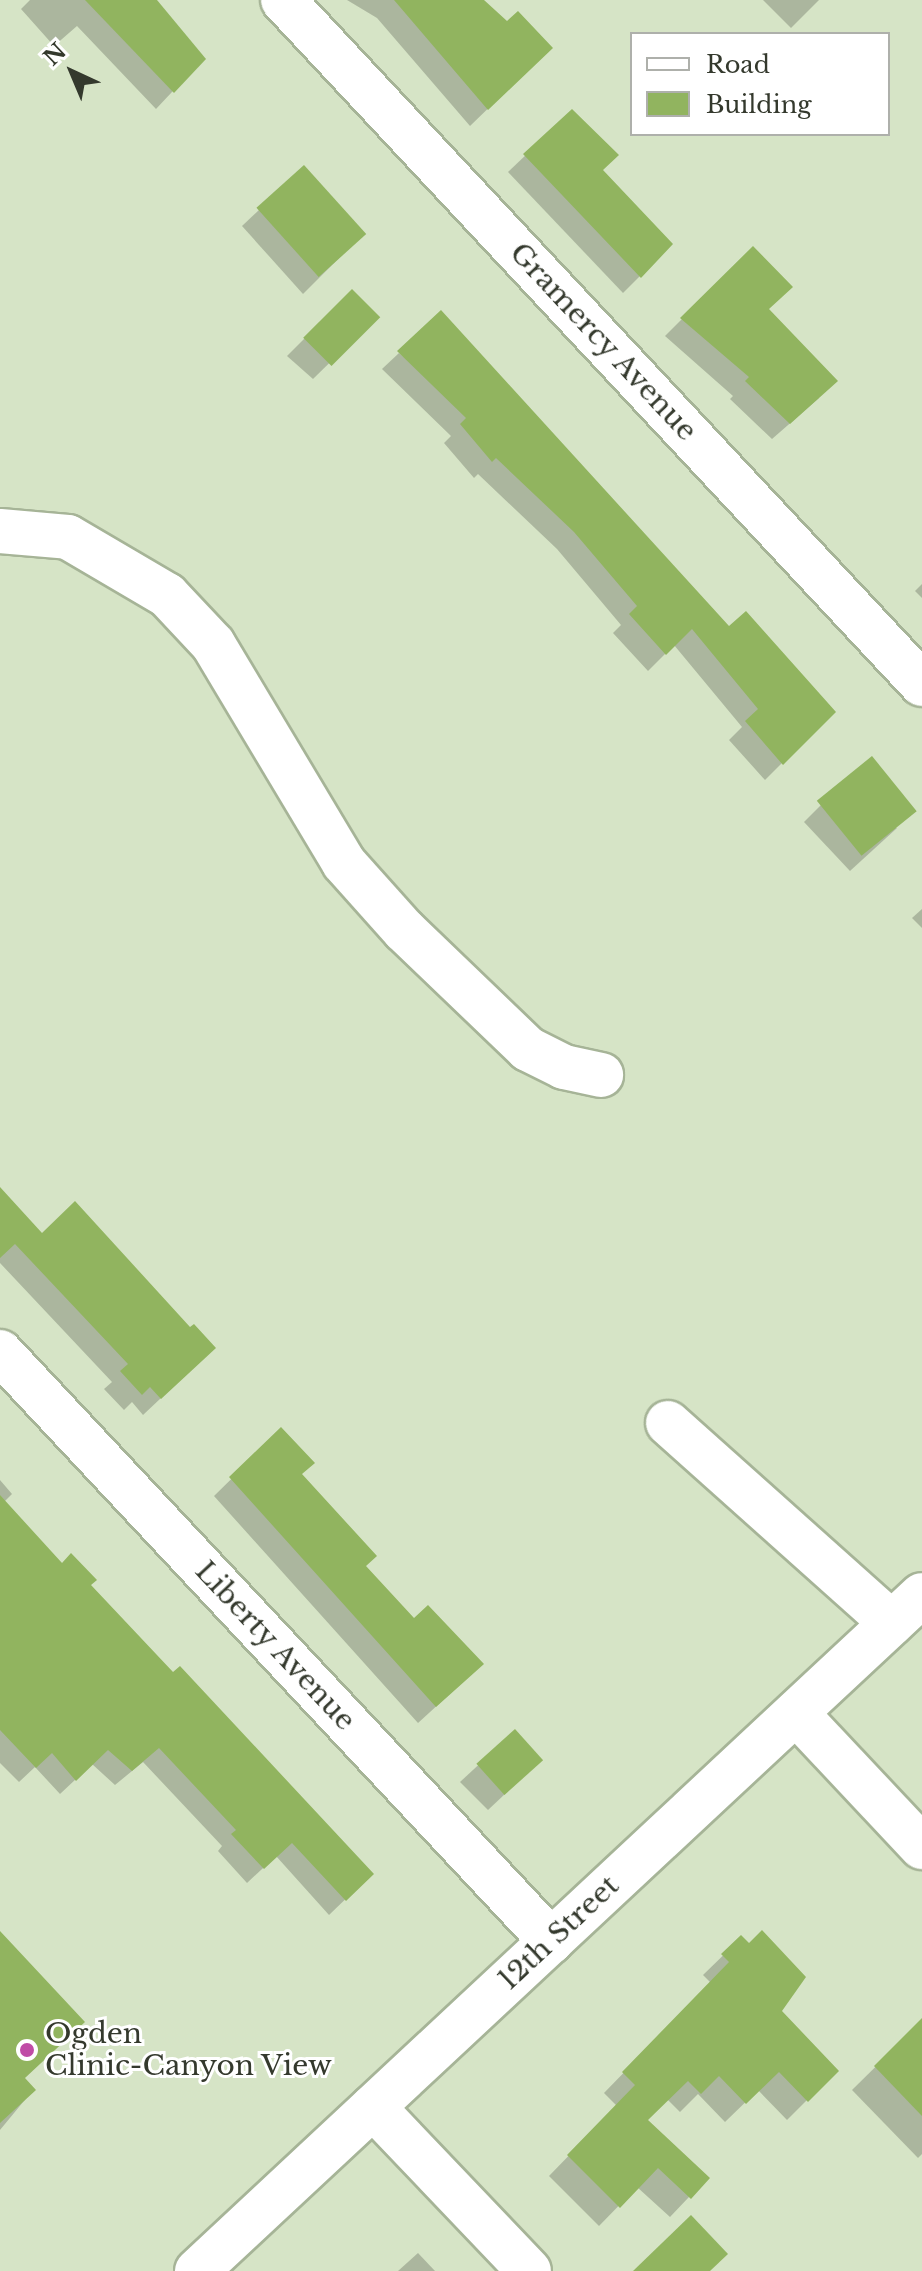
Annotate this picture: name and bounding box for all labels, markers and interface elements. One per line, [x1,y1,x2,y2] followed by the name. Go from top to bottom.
[32,32,112,112] north arrow
[630,32,890,136] legend
[38,37,72,71] text: N
[706,50,770,79] text: Road
[706,90,812,119] text: Building
[502,235,704,449] street label: Gramercy Avenue
[187,1554,363,1738] street label: Liberty Avenue
[492,1869,626,1997] street label: 12th Street
[45,2017,333,2083] place label: Ogden Clinic-Canyon View
[16,2039,38,2061] marker: Ogden Clinic-Canyon View

